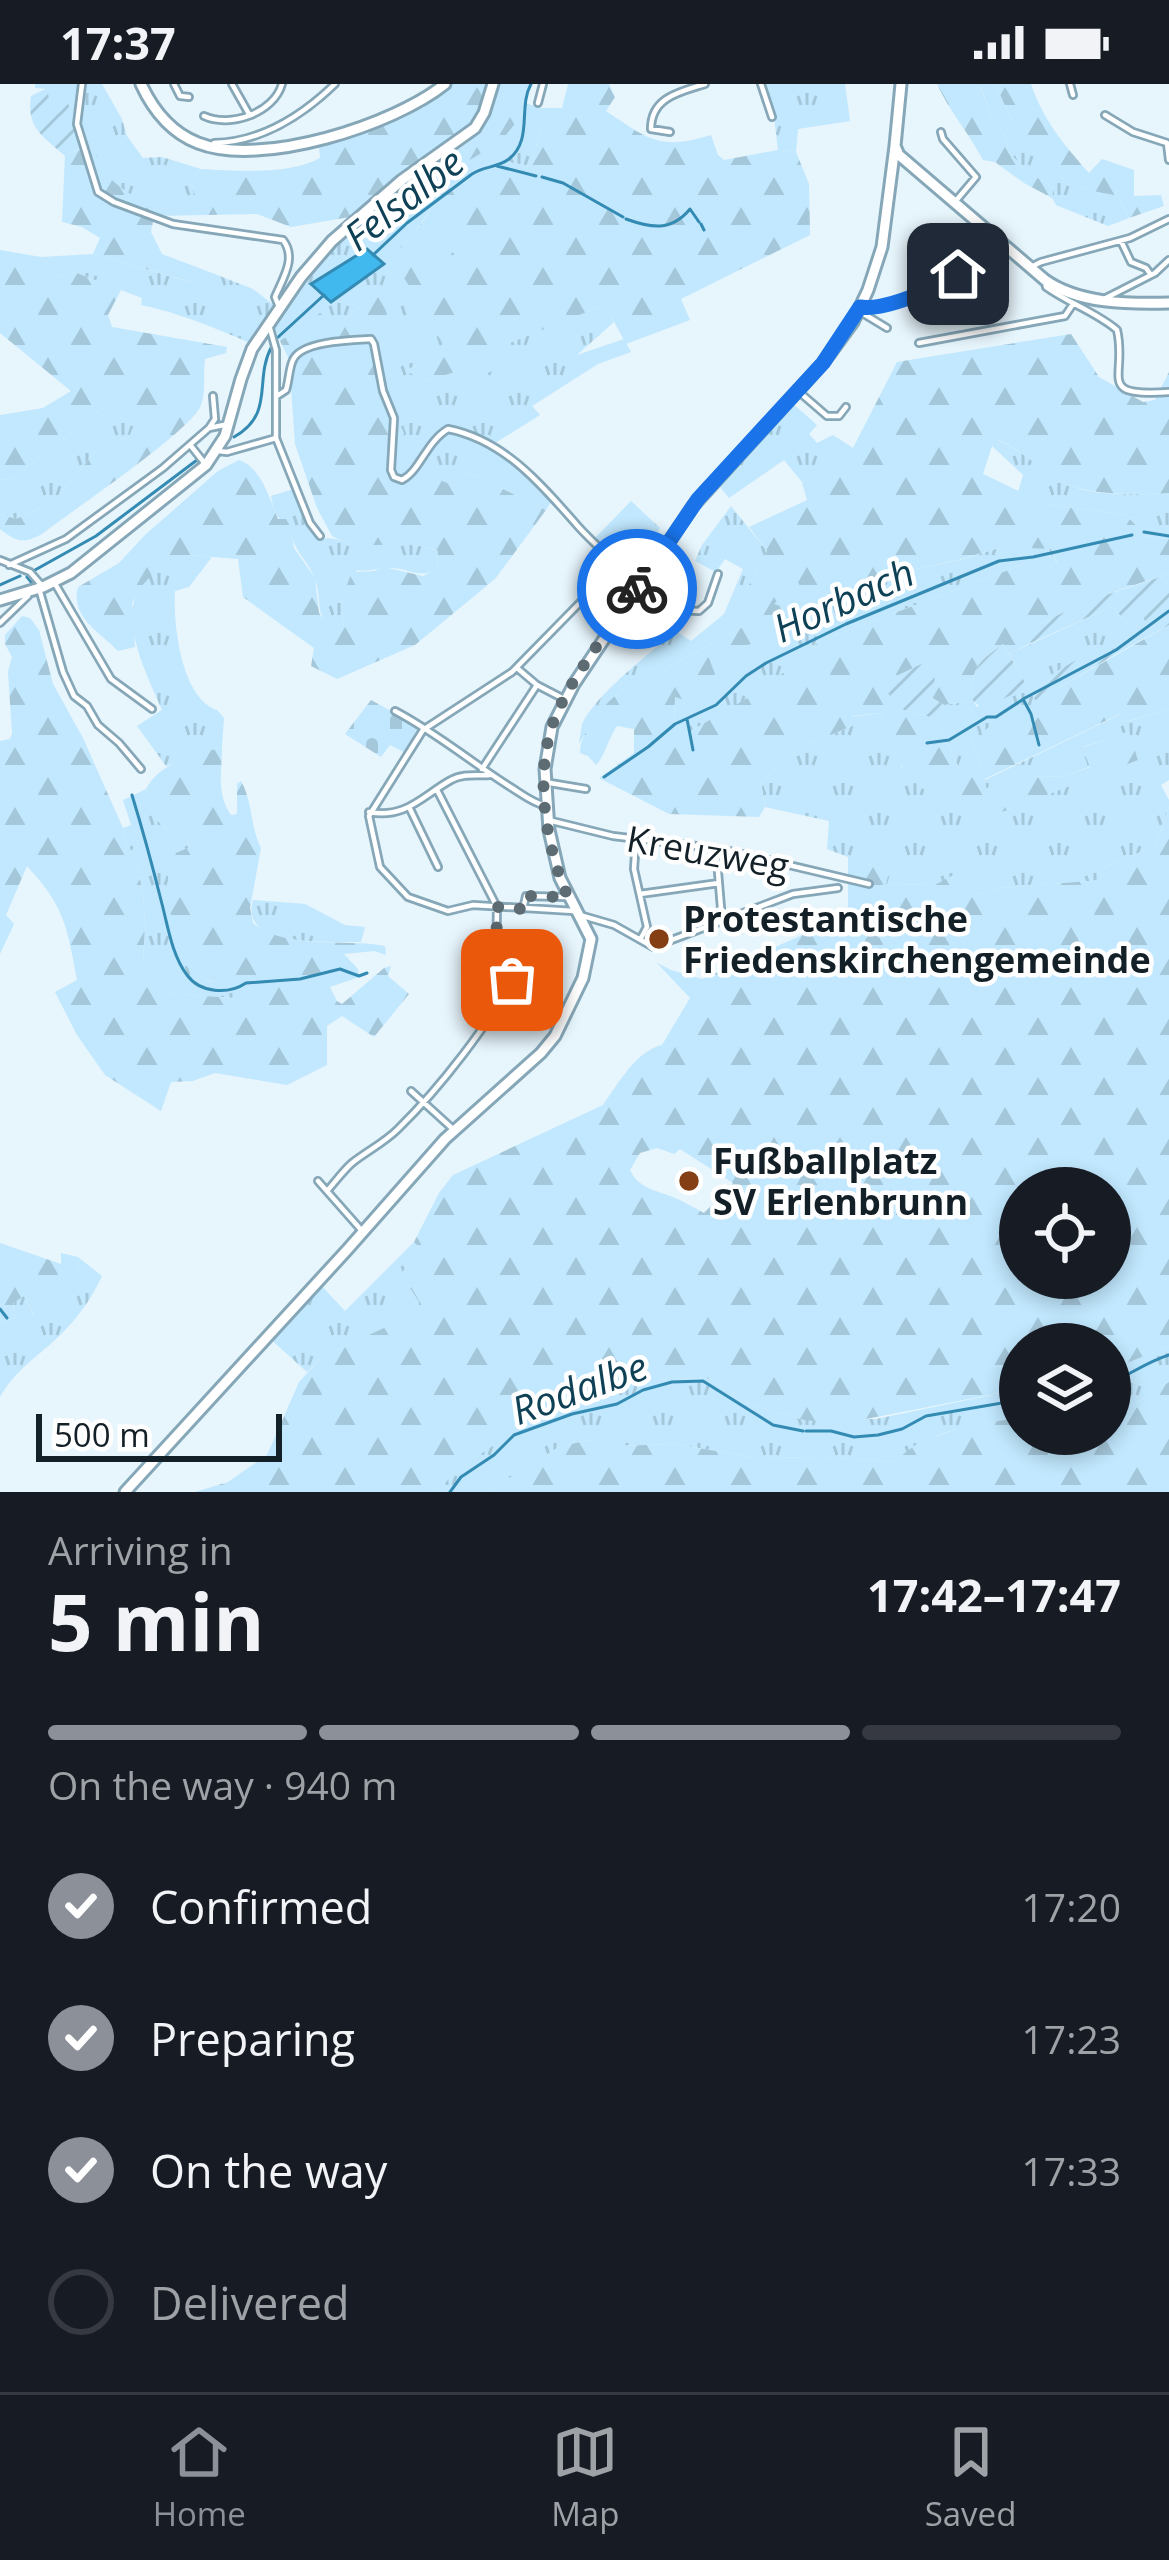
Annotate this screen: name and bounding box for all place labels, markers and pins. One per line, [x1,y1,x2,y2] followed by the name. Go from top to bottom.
[907,223,1009,325] pin
[683,894,1151,984] place label: Protestantische Friedenskirchengemeinde
[646,926,672,952] marker: Protestantische Friedenskirchengemeinde
[461,929,563,1031] pin
[713,1136,968,1226] place label: Fußballplatz SV Erlenbrunn
[676,1168,702,1194] marker: Fußballplatz SV Erlenbrunn

